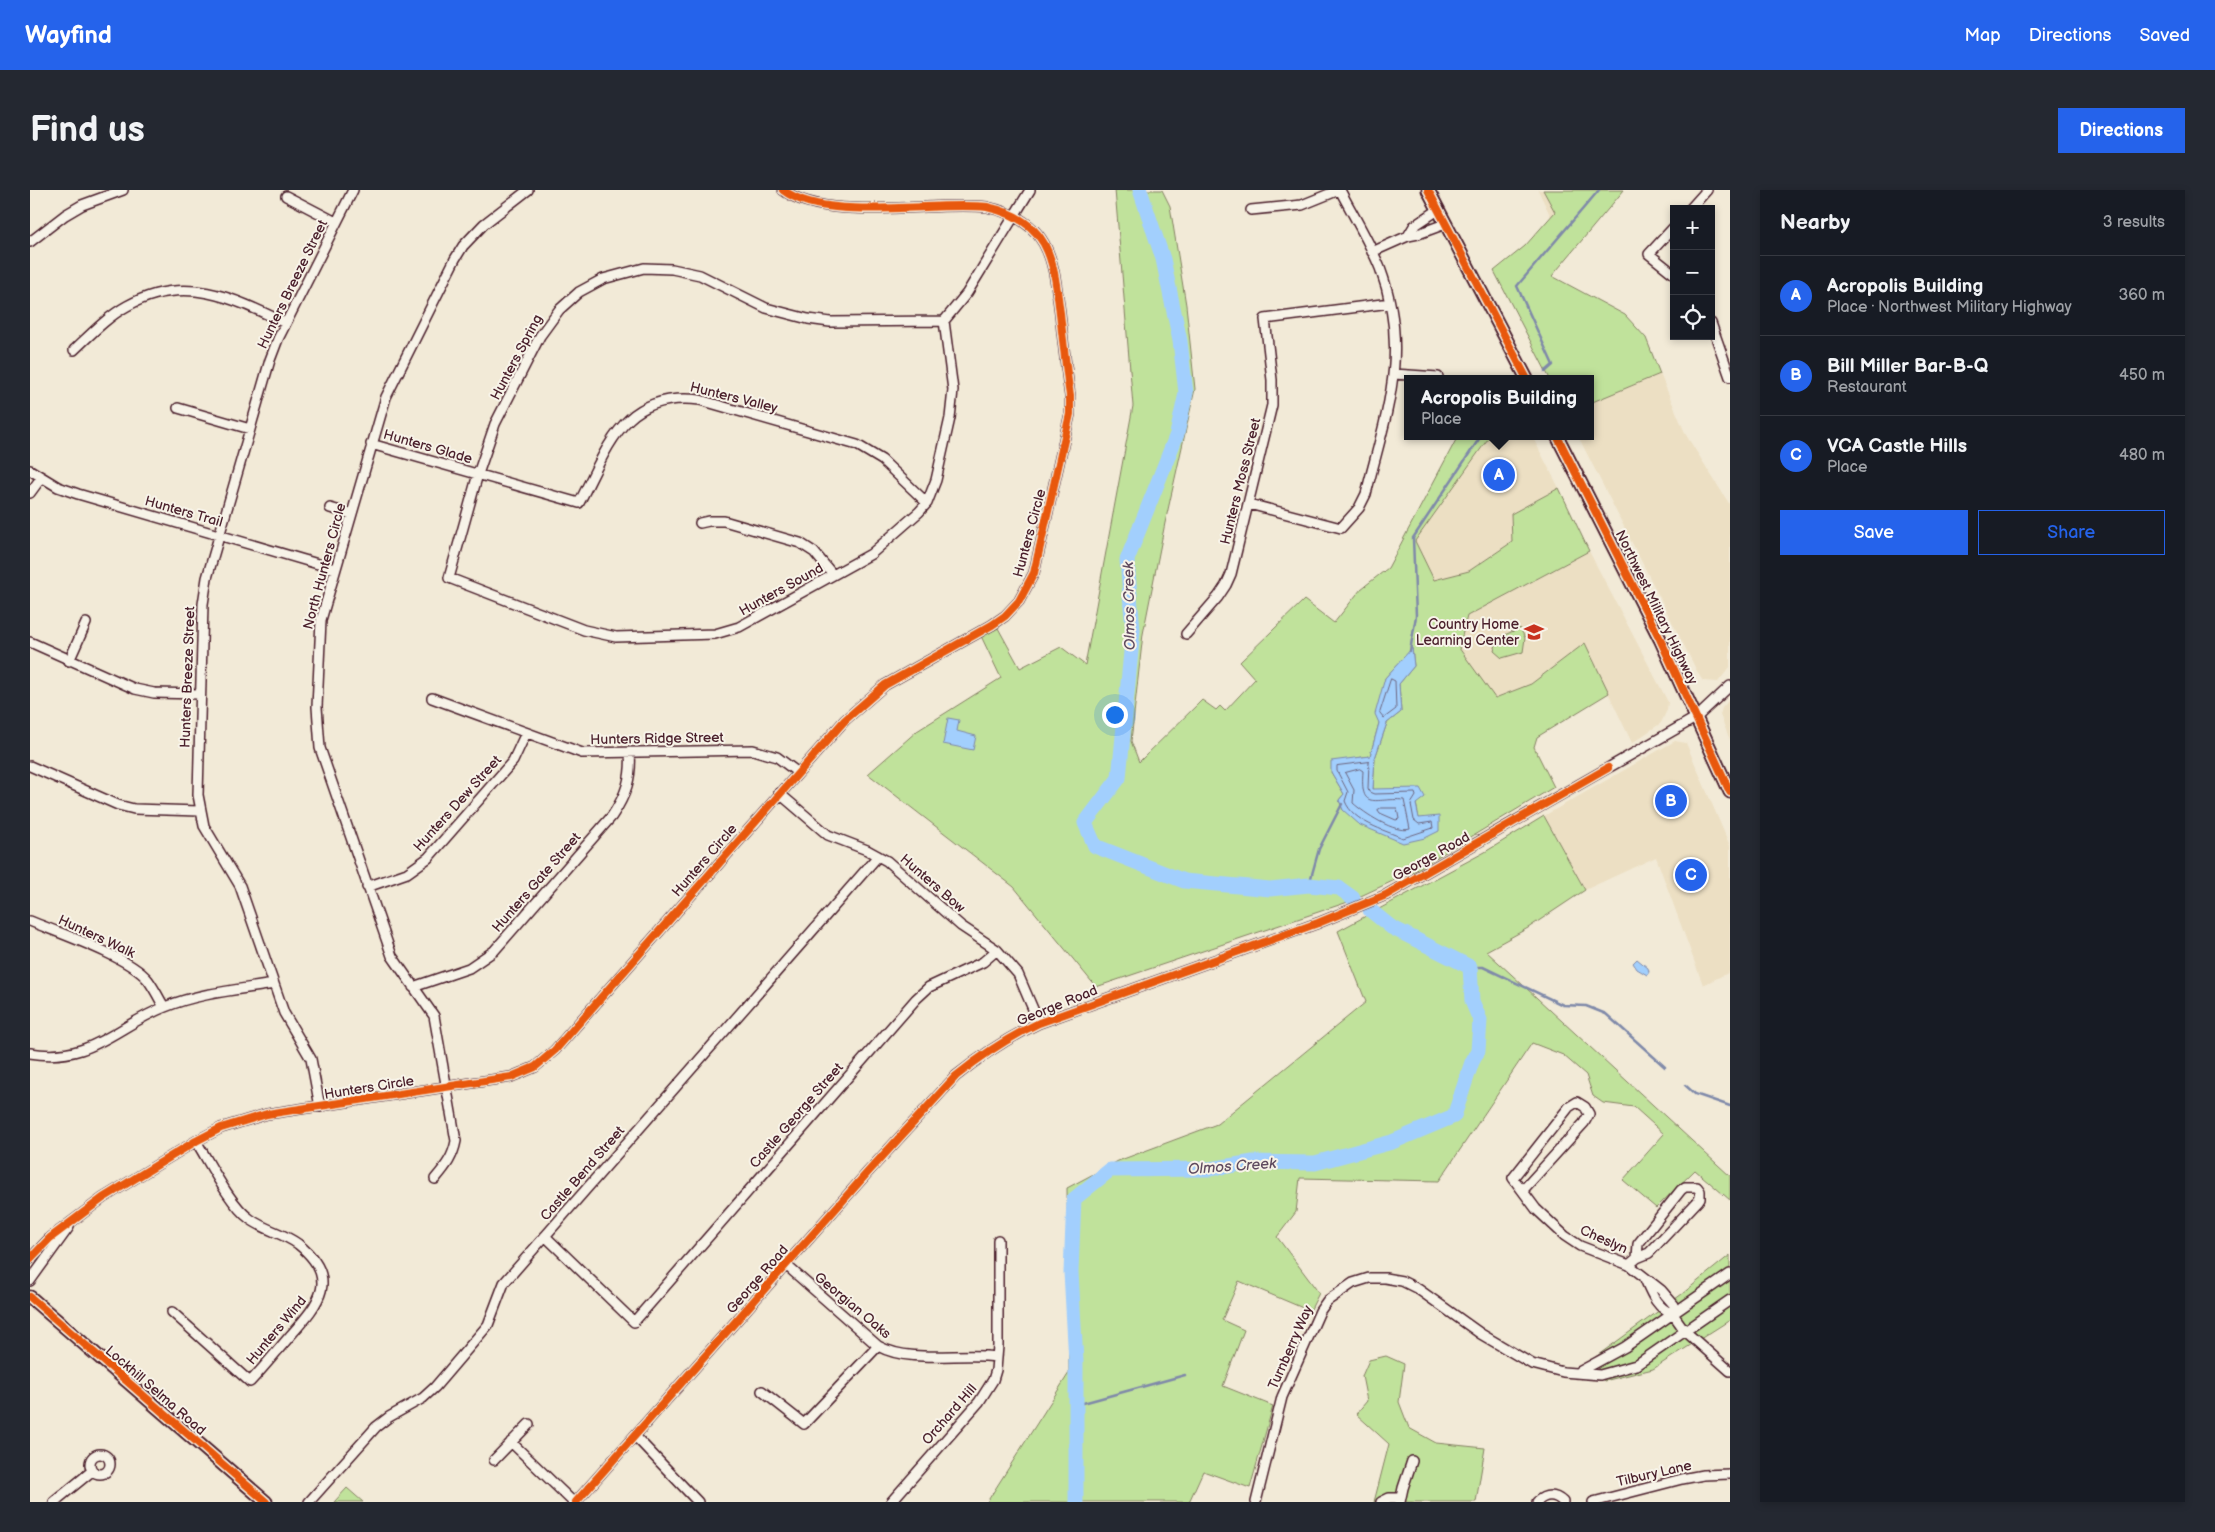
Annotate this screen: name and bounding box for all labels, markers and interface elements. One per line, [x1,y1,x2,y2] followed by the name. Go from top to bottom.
[25,21,112,50] text: Wayfind
[1965,25,2001,46] text: Map
[2029,25,2111,46] text: Directions
[2139,25,2190,46] text: Saved
[2058,108,2185,153] button: Directions
[30,109,145,152] text: Find us
[1670,205,1715,340] map controls
[1670,205,1715,250] button: +
[1780,210,1850,235] text: Nearby
[2103,213,2165,232] text: 3 results
[254,216,331,352] street label: Hunters Breeze Street
[1670,250,1715,295] button: −
[1827,275,1983,298] text: Acropolis Building
[1791,286,1801,305] text: A
[2118,286,2165,305] text: 360 m
[1670,295,1715,340] button: locate
[1827,298,2072,317] text: Place · Northwest Military Highway
[487,312,546,403] street label: Hunters Spring
[1827,355,1988,378] text: Bill Miller Bar-B-Q
[1790,366,1802,385] text: B
[2119,366,2165,385] text: 450 m
[1404,375,1594,440] popup
[688,378,780,417] street label: Hunters Valley
[1827,378,1907,397] text: Restaurant
[1421,387,1577,410] text: Acropolis Building
[1421,410,1461,429] text: Place
[1217,415,1265,546] street label: Hunters Moss Street
[381,426,474,467] street label: Hunters Glade
[1827,435,1967,458] text: VCA Castle Hills
[1790,446,1802,465] text: C
[2119,446,2165,465] text: 480 m
[1483,456,1515,494] pin: A
[1827,458,1868,477] text: Place
[1010,487,1049,579] street label: Hunters Circle
[143,492,225,531] street label: Hunters Trail
[299,501,350,631] street label: North Hunters Circle
[1780,510,1968,555] button: Save
[1978,510,2165,555] button: Share
[1612,527,1702,688] street label: Northwest Military Highway
[736,559,826,620] street label: Hunters Sound
[1119,561,1140,650] water label: Olmos Creek
[177,605,198,748] street label: Hunters Breeze Street
[1416,616,1520,649] place label: Country Home Learning Center
[1523,621,1545,643] school or university icon: Country Home Learning Center
[1102,702,1128,728] your location
[590,729,725,748] street label: Hunters Ridge Street
[410,751,505,855] street label: Hunters Dew Street
[1655,782,1687,820] pin: B
[668,821,741,900] street label: Hunters Circle
[1390,828,1473,885] street label: George Road
[488,829,585,936] street label: Hunters Gate Street
[897,850,969,917] street label: Hunters Bow
[1675,856,1707,894] pin: C
[55,911,138,962] street label: Hunters Walk
[1014,982,1100,1029] street label: George Road
[746,1059,847,1172] street label: Castle George Street
[323,1072,415,1103] street label: Hunters Circle
[537,1122,629,1224] street label: Castle Bend Street
[1187,1154,1278,1179] water label: Olmos Creek
[1577,1221,1630,1257] street label: Cheslyn
[723,1241,792,1317] street label: George Road
[811,1268,894,1342] street label: Georgian Oaks
[243,1292,310,1368] street label: Hunters Wind
[1264,1302,1317,1392] street label: Turnberry Way
[102,1342,209,1439] street label: Lockhill Selma Road
[918,1380,980,1448] street label: Orchard Hill
[1615,1457,1693,1490] street label: Tilbury Lane

